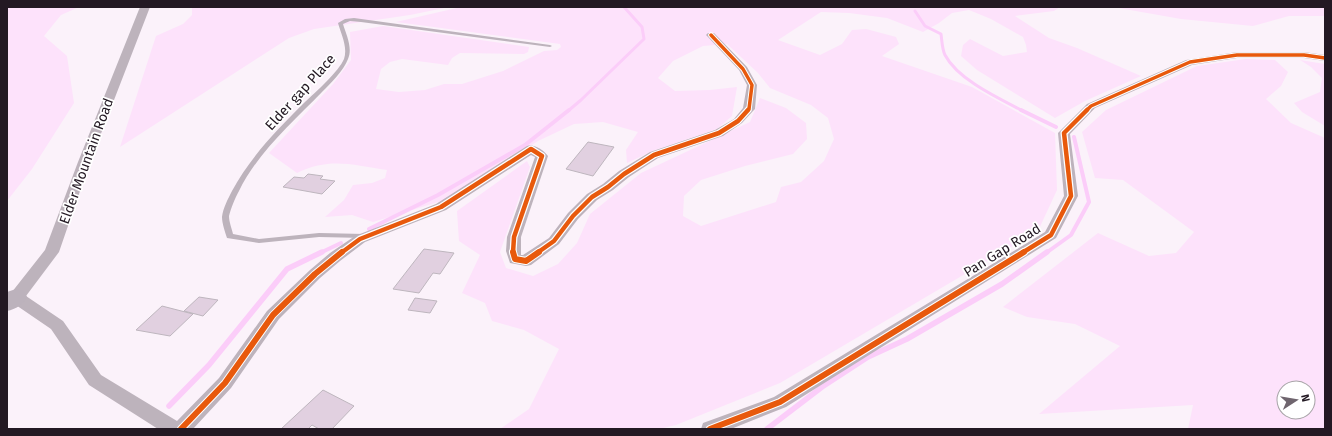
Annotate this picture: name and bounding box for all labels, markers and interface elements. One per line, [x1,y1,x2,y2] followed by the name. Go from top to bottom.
[262,51,339,134] street label: Elder gap Place
[56,96,117,226] street label: Elder Mountain Road
[961,220,1044,281] street label: Pan Gap Road
[1276,380,1316,420] north arrow
[1298,393,1312,403] text: N

